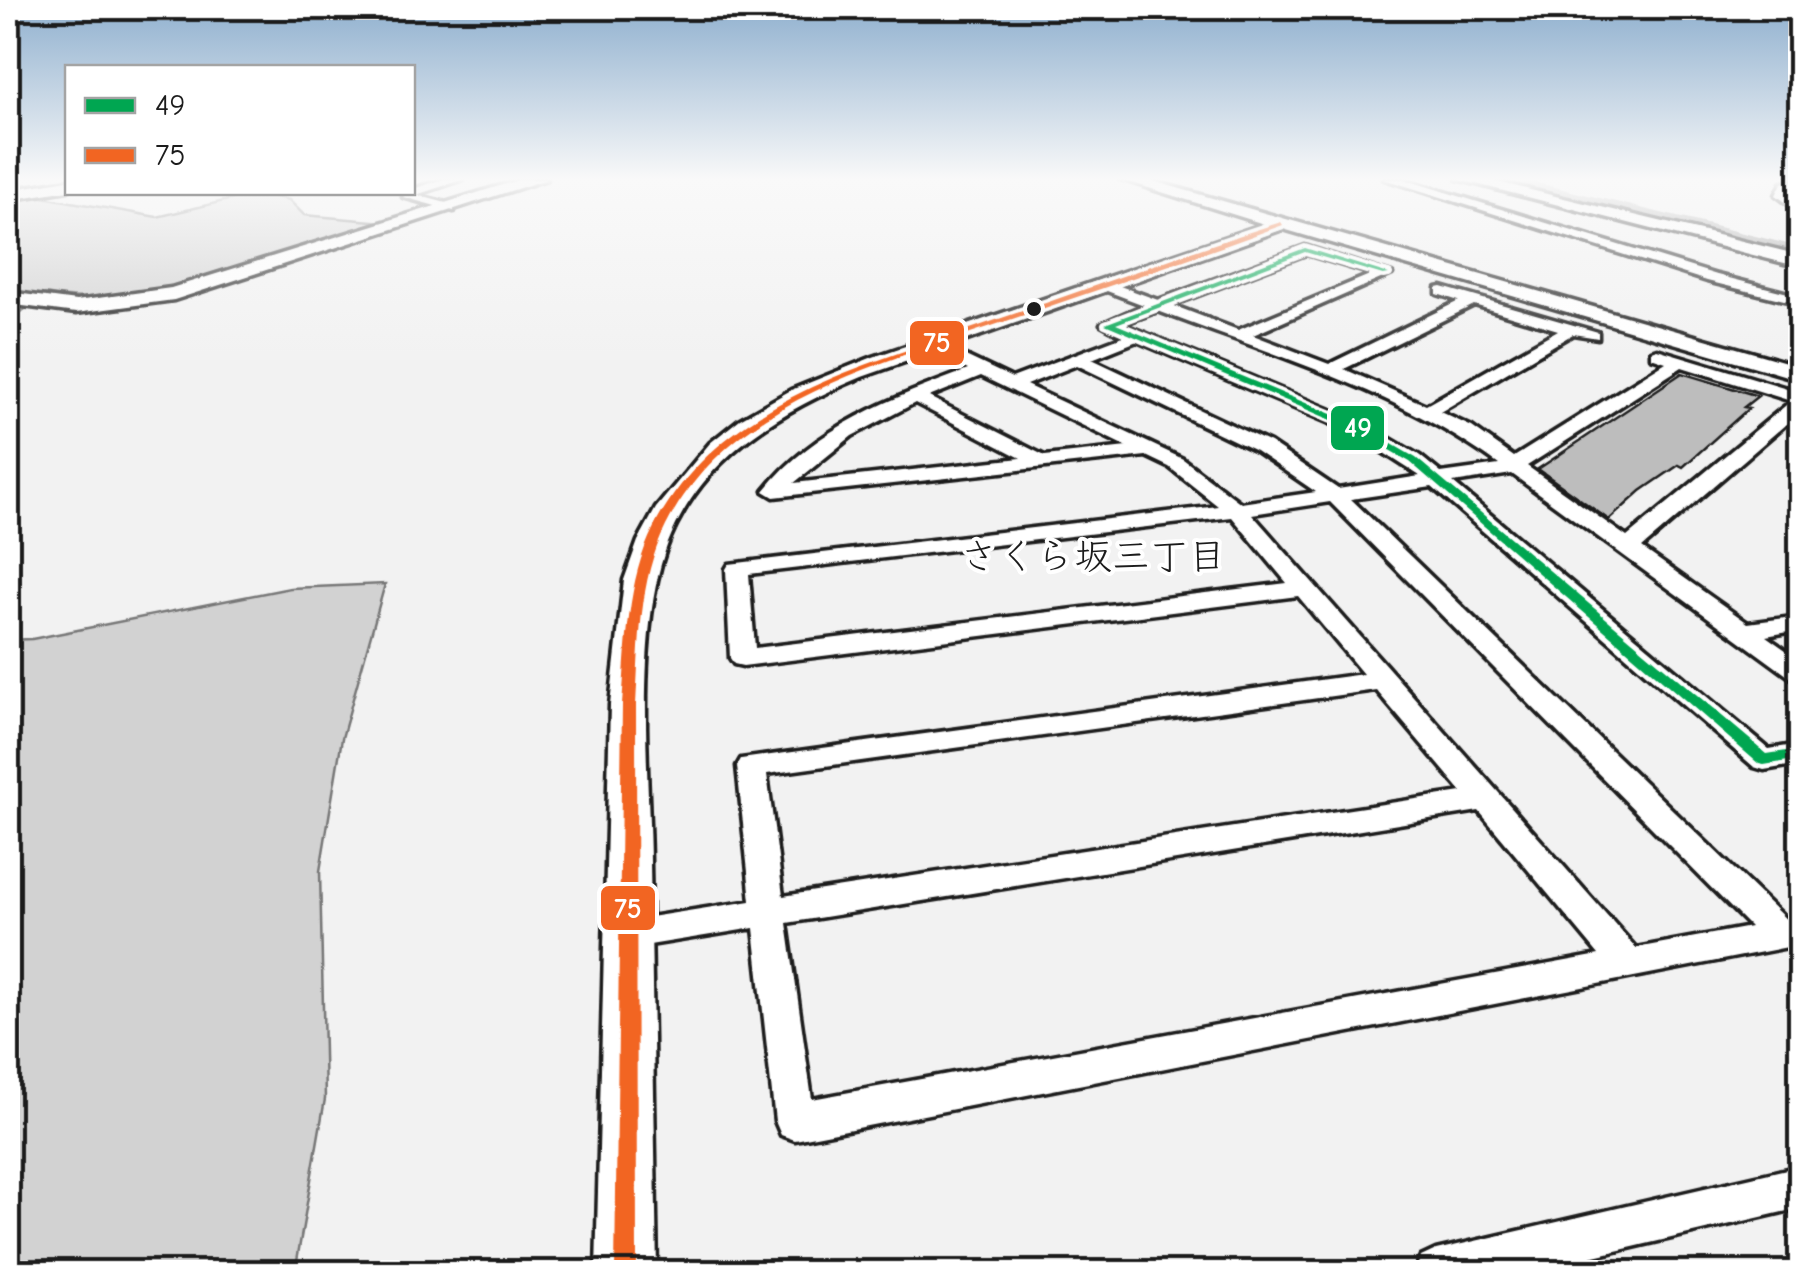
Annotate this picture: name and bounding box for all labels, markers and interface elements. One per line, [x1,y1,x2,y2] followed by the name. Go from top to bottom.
[65,65,415,195] legend
[155,88,185,123] text: 49
[155,138,185,173] text: 75
[1024,299,1044,319] unlabelled marker
[908,319,966,367] line badge: 75
[923,327,951,359] text: 75
[1329,404,1386,452] line badge: 49
[1344,412,1372,444] text: 49
[960,535,1226,579] district label: さくら坂三丁目
[599,884,657,932] line badge: 75
[614,893,642,925] text: 75

